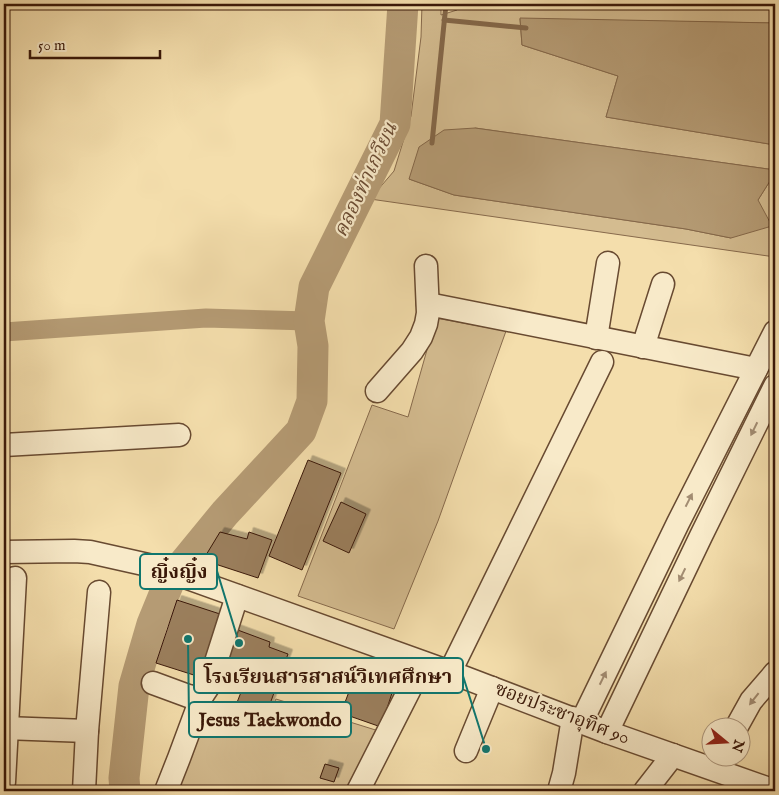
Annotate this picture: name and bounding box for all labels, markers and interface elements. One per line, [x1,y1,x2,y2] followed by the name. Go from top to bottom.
[30,28,160,60] scale bar
[38,36,66,55] text: 50 m
[329,118,404,241] water label: คลองท่าเกวียน
[750,422,758,437] one-way arrow
[686,493,694,507] one-way arrow
[140,554,217,589] callout: ญิ๋งญิ๋ง
[151,556,208,585] text: ญิ๋งญิ๋ง
[678,568,686,582] one-way arrow
[194,658,463,693] callout: โรงเรียนสารสาสน์วิเทศศึกษา
[203,663,452,690] text: โรงเรียนสารสาสน์วิเทศศึกษา
[599,670,607,685] one-way arrow
[491,677,633,751] street label: ซอยประชาอุทิศ 90
[748,692,759,705] one-way arrow
[189,702,351,737] callout: Jesus Taekwondo
[196,708,342,733] text: Jesus Taekwondo
[702,718,752,768] north arrow
[727,736,748,754] text: N

